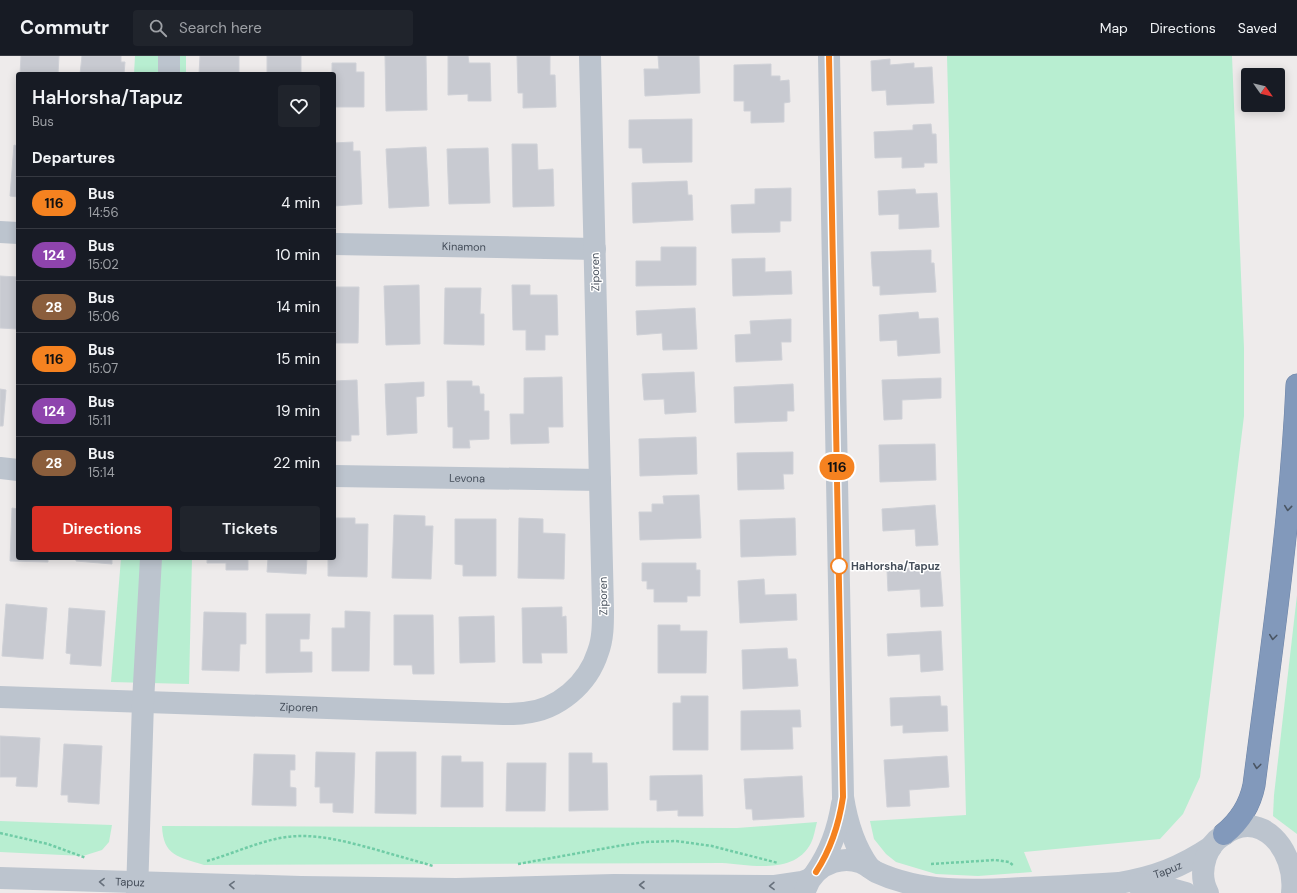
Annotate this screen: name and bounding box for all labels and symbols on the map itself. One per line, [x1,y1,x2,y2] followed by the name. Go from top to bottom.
[1241,68,1285,112] north arrow
[442,239,486,254] street label: Kinamon
[588,253,602,291] street label: Ziporen
[814,454,860,480] line badge: 116
[449,471,485,485] street label: Levona
[1284,505,1293,511] one-way arrow
[830,557,848,575] marker: HaHorsha/Tapuz
[851,559,940,573] place label: HaHorsha/Tapuz
[596,577,610,615] street label: Ziporen
[1269,634,1278,640] one-way arrow
[279,699,318,715] street label: Ziporen
[1252,763,1261,769] one-way arrow
[1152,858,1184,882] street label: Tapuz
[115,874,145,889] street label: Tapuz
[99,878,105,886] one-way arrow
[229,881,235,890] one-way arrow
[639,881,645,889] one-way arrow
[769,882,775,890] one-way arrow

